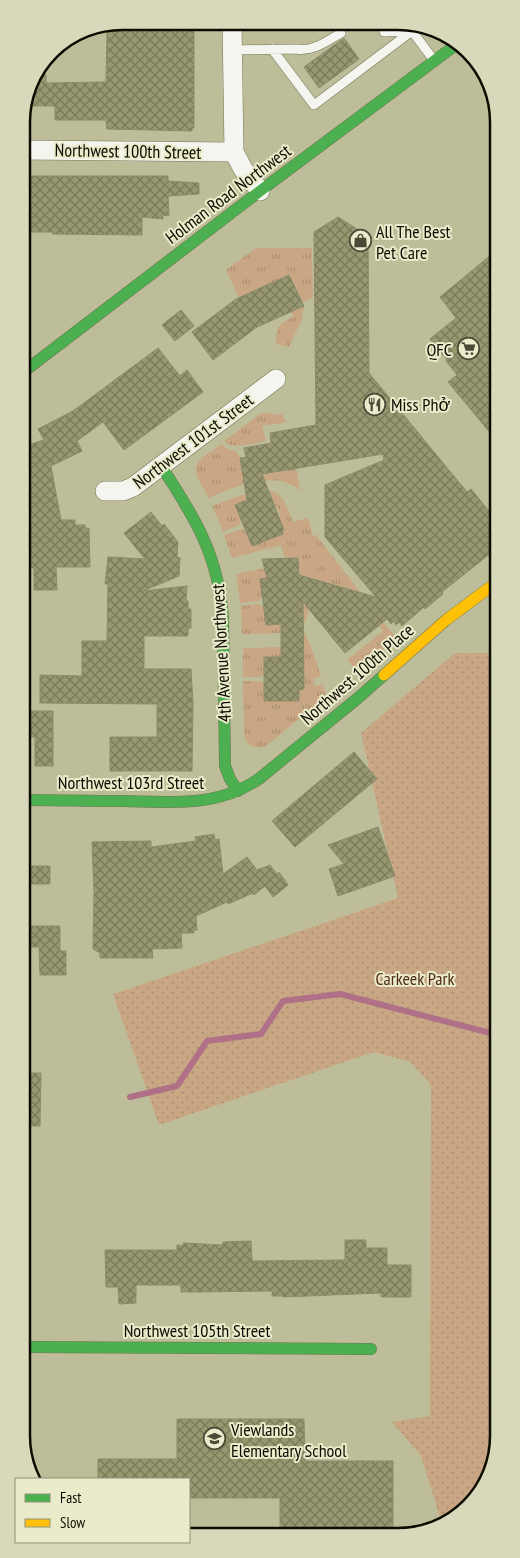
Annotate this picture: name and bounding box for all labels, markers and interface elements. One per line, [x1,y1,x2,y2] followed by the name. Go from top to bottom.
[54,138,202,164] street label: Northwest 100th Street
[161,139,295,249] street label: Holman Road Northwest
[376,220,450,264] place label: All The Best Pet Care
[348,229,372,253] shop icon: All The Best Pet Care
[456,337,480,361] supermarket icon: QFC
[426,338,452,361] place label: QFC
[128,388,258,494] street label: Northwest 101st Street
[363,392,387,416] restaurant icon: Miss Phở
[391,393,450,416] place label: Miss Phở
[206,583,236,723] street label: 4th Avenue Northwest
[296,619,418,729] street label: Northwest 100th Place
[58,771,204,794] street label: Northwest 103rd Street
[376,967,454,990] park label: Carkeek Park
[124,1319,270,1342] street label: Northwest 105th Street
[230,1418,347,1462] place label: Viewlands Elementary School
[203,1427,227,1451] school or university icon: Viewlands Elementary School
[15,1478,190,1543] legend
[60,1488,81,1507] text: Fast
[60,1513,85,1532] text: Slow

